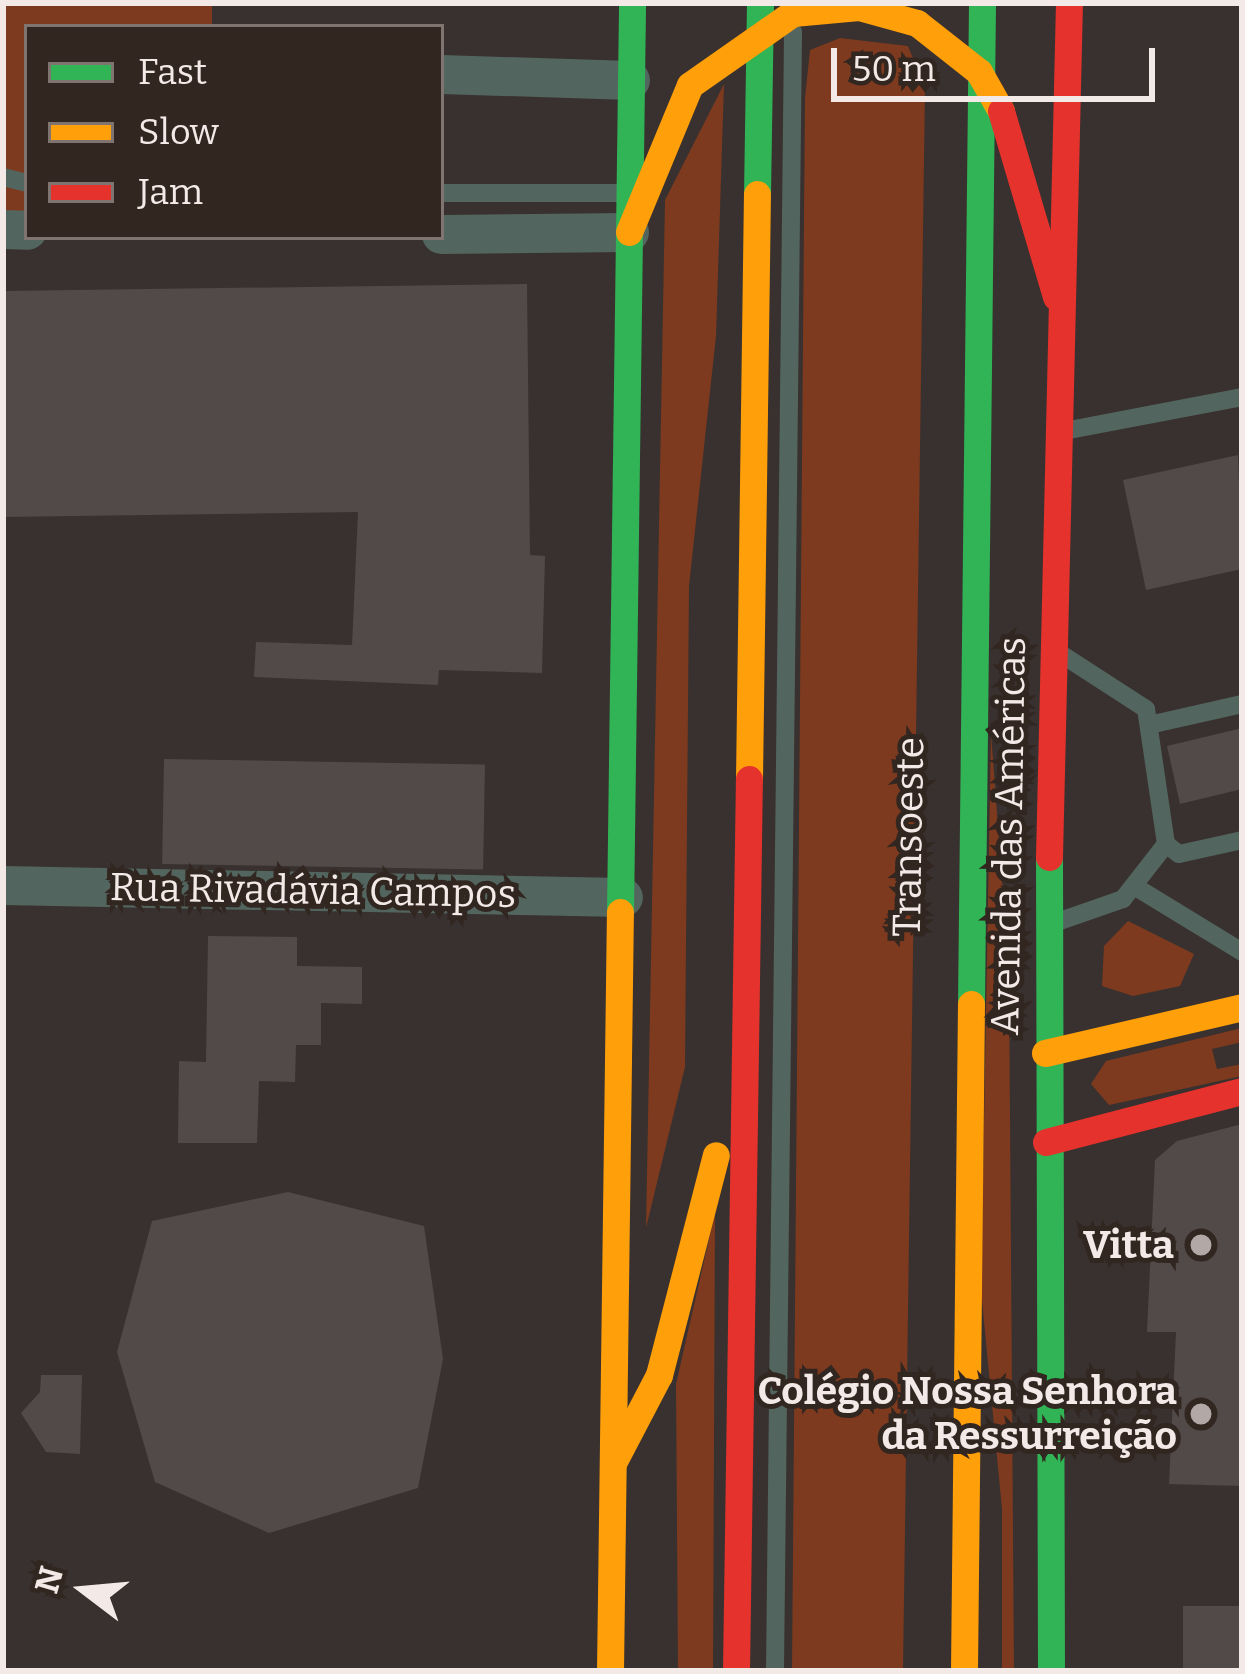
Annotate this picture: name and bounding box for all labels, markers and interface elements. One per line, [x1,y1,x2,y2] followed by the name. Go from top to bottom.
[24,24,444,240] legend
[837,24,1161,98] scale bar
[852,47,936,91] text: 50 m
[138,50,207,94] text: Fast
[138,110,219,154] text: Slow
[138,170,203,214] text: Jam
[982,636,1036,1036] street label: Avenida das Américas
[884,737,934,937] street label: Transoeste
[110,864,516,918] street label: Rua Rivadávia Campos
[1083,1222,1174,1268] place label: Vitta
[1185,1229,1217,1261] marker: Vitta
[757,1369,1177,1460] place label: Colégio Nossa Senhora da Ressurreição
[1188,1401,1214,1427] marker: Colégio Nossa Senhora da Ressurreição
[24,1530,144,1650] north arrow
[27,1562,72,1598] text: N

